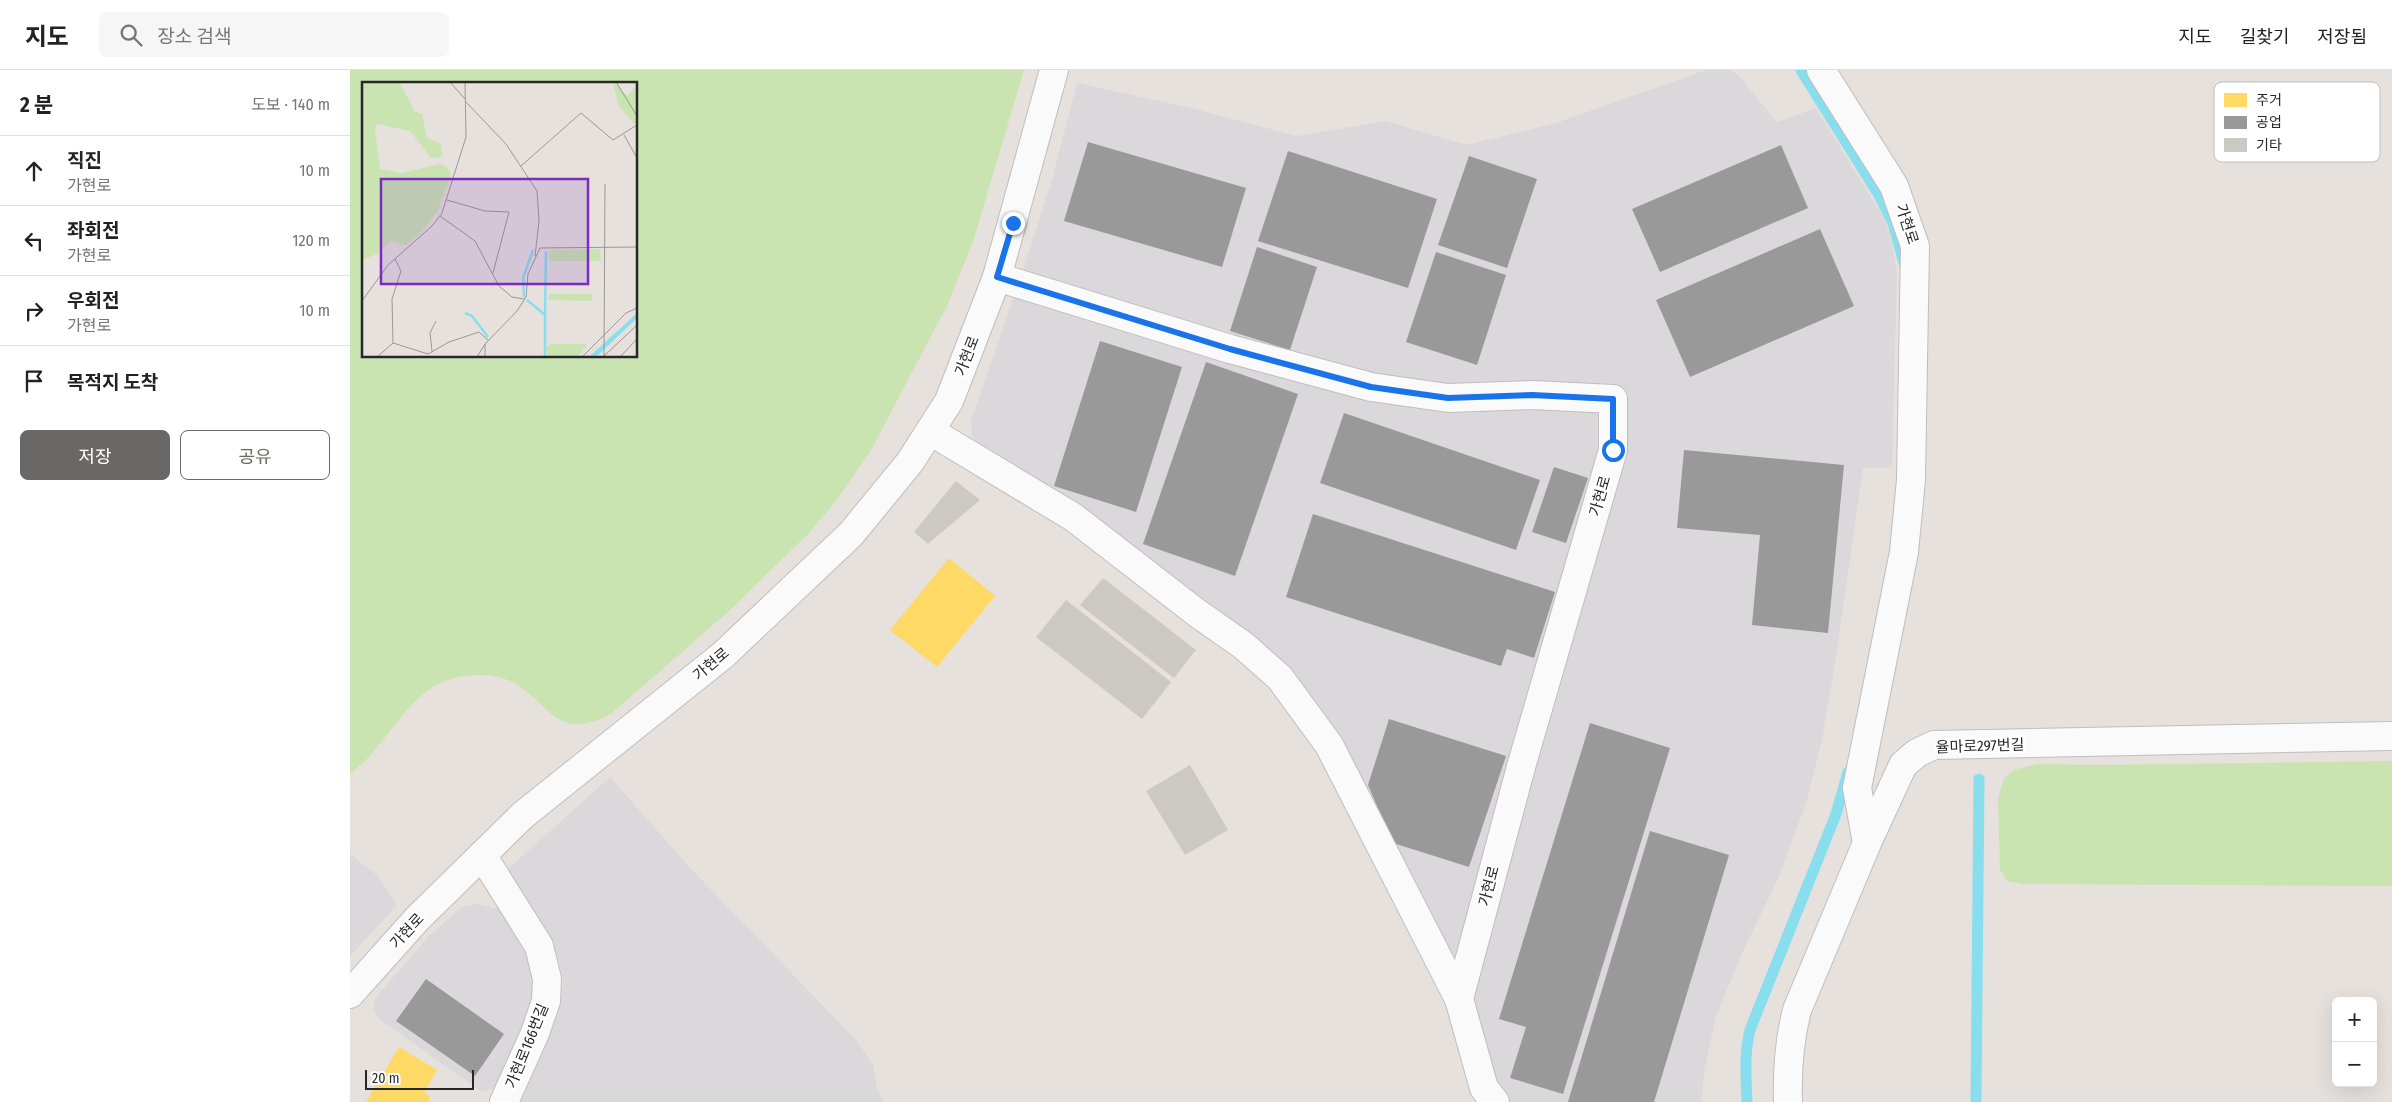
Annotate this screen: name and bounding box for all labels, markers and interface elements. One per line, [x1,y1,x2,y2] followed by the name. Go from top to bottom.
[99,12,449,57] search box
[117,21,145,49] icon: search
[25,23,69,51] text: 지도
[157,25,232,48] text: 장소 검색
[2179,26,2212,48] text: 지도
[2240,26,2289,48] text: 길찾기
[2317,26,2367,48] text: 저장됨
[362,82,638,358] inset map
[2214,82,2380,162] legend
[20,92,53,118] text: 2 분
[2256,92,2282,109] text: 주거
[251,95,330,114] text: 도보 · 140 m
[2256,114,2282,131] text: 공업
[2256,137,2282,154] text: 기타
[67,149,102,172] text: 직진
[20,157,48,185] icon: ahead
[299,161,330,180] text: 10 m
[67,176,111,195] text: 가현로
[1892,202,1922,246] street label: 가현로
[1002,212,1025,235] route end
[67,219,119,242] text: 좌회전
[20,227,48,255] icon: left
[292,231,330,250] text: 120 m
[67,246,111,265] text: 가현로
[67,289,119,312] text: 우회전
[20,297,48,325] icon: right
[299,301,330,320] text: 10 m
[67,316,111,335] text: 가현로
[951,333,983,379] street label: 가현로
[20,367,48,395] icon: arrive
[67,371,158,394] text: 목적지 도착
[20,430,170,480] button: 저장
[180,430,330,480] button: 공유
[1602,439,1625,462] route start
[1586,474,1614,518] street label: 가현로
[689,644,733,684] street label: 가현로
[1935,735,2025,757] street label: 율마로297번길
[1475,864,1503,908] street label: 가현로
[386,910,428,952] street label: 가현로
[2332,997,2377,1087] map controls
[2332,997,2377,1042] button: +
[502,1001,552,1091] street label: 가현로166번길
[2332,1042,2377,1087] button: −
[365,1067,474,1090] scale bar
[372,1070,400,1087] text: 20 m

